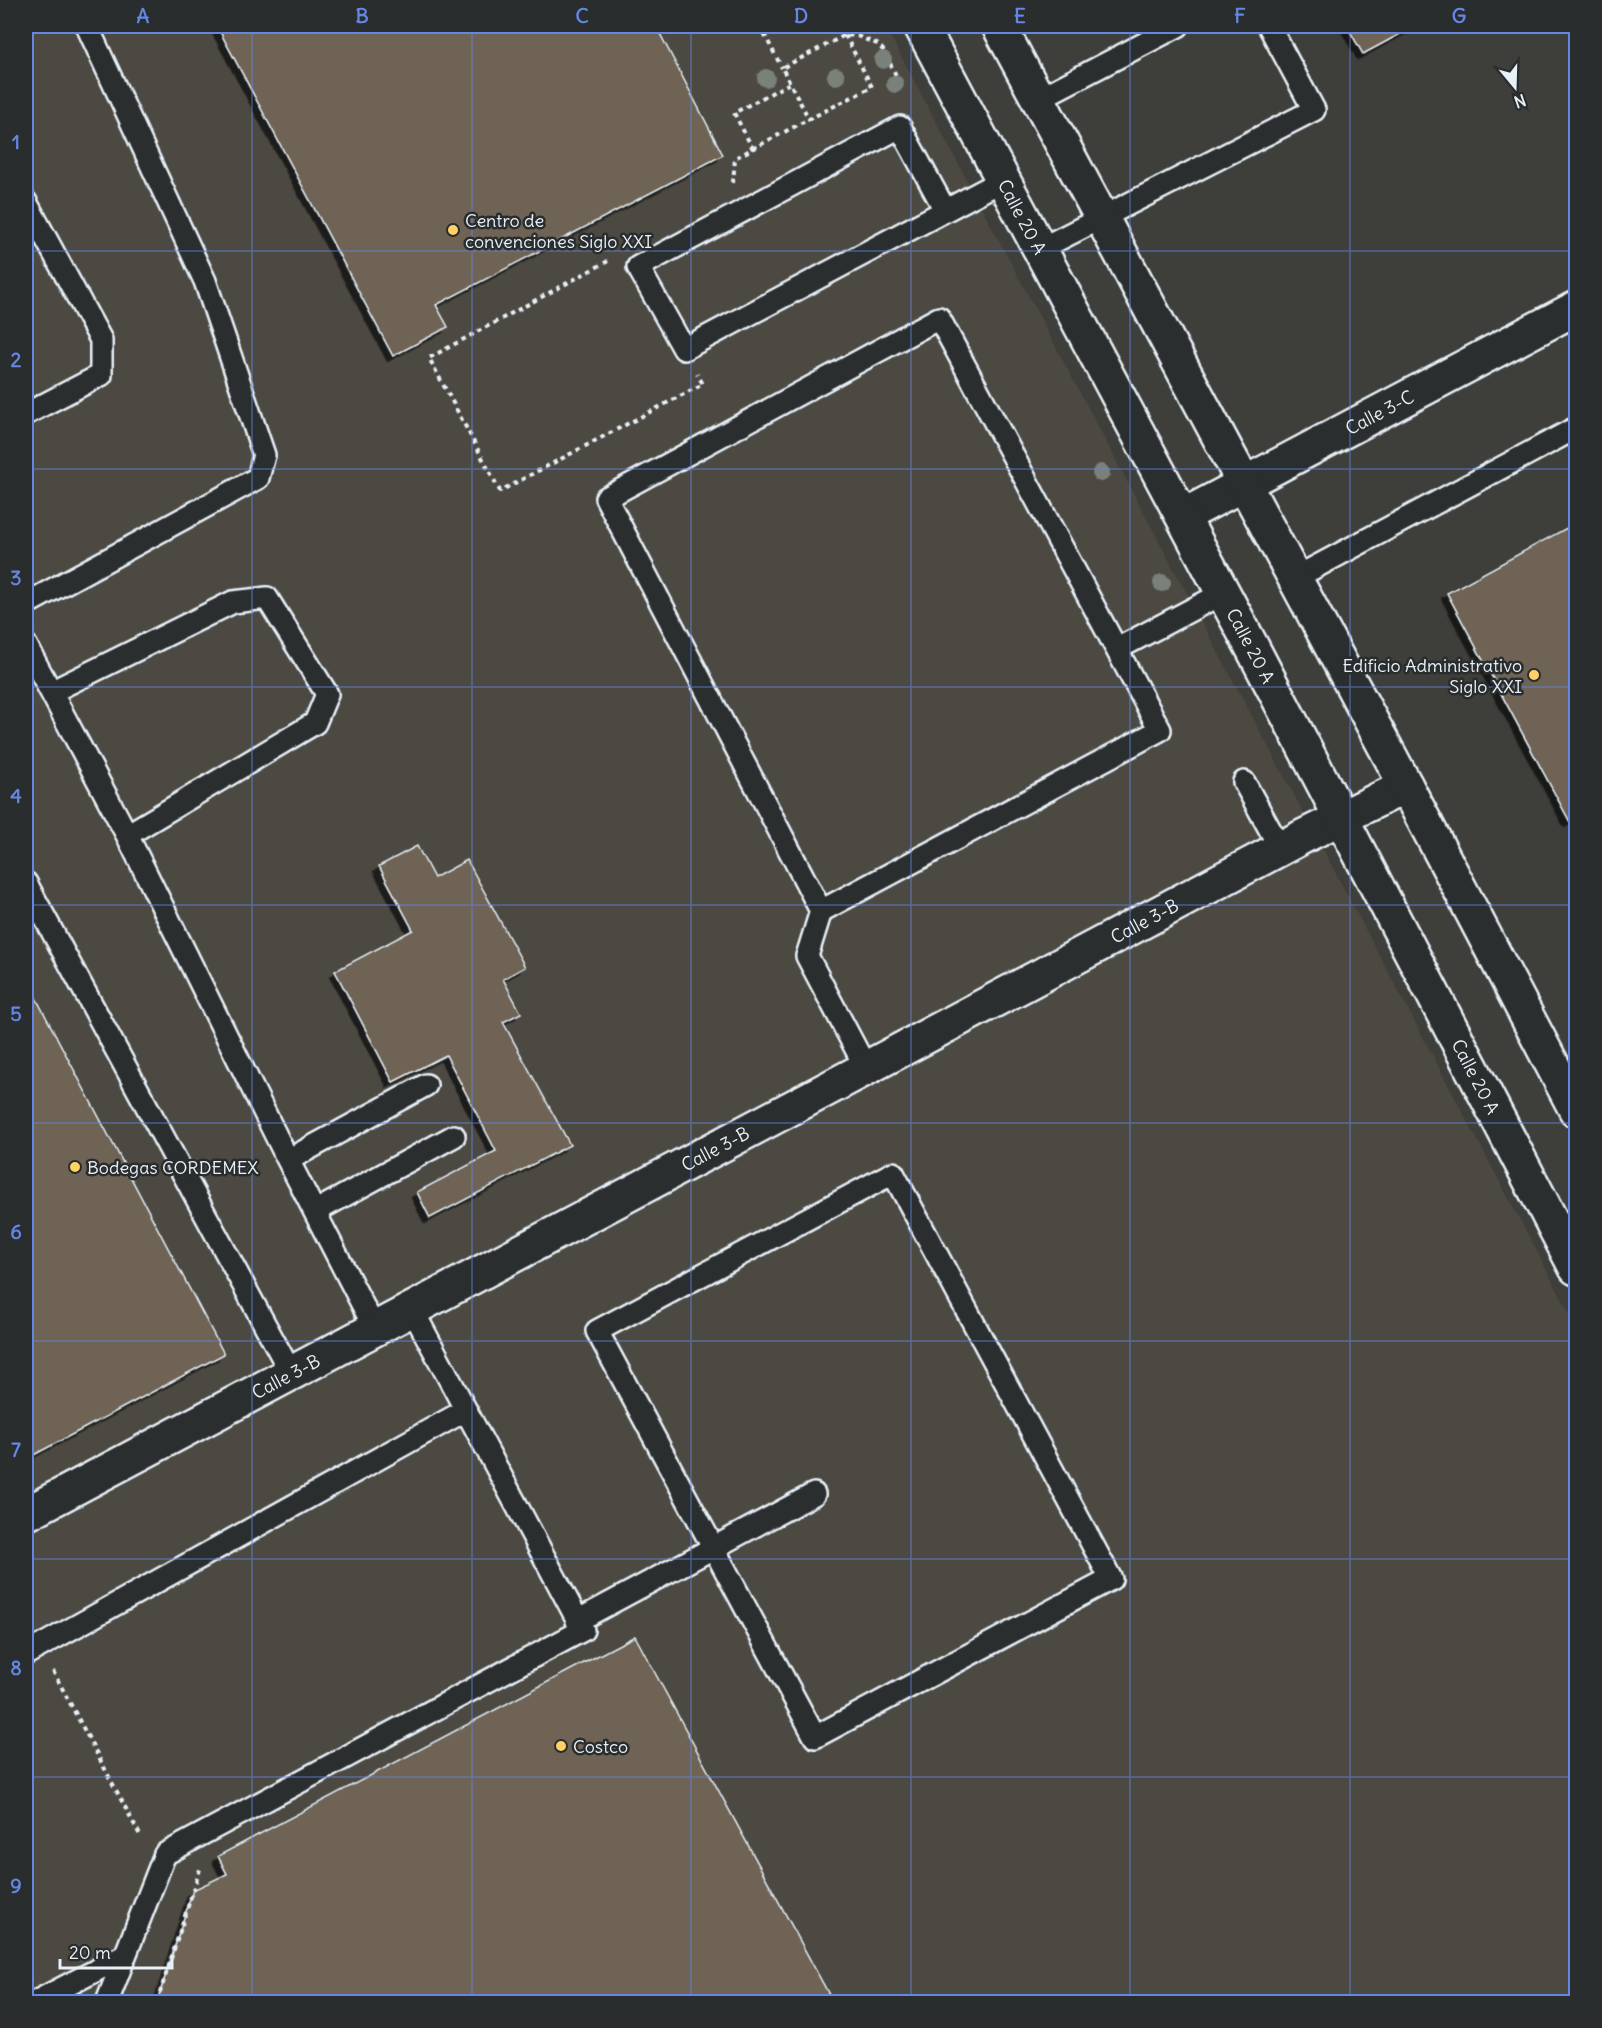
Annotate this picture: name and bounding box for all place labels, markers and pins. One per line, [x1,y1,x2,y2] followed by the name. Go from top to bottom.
[465,209,652,253] place label: Centro de convenciones Siglo XXI
[446,223,460,237] marker: Centro de convenciones Siglo XXI
[1343,654,1522,698] place label: Edificio Administrativo Siglo XXI
[1527,668,1541,682] marker: Edificio Administrativo Siglo XXI
[87,1156,259,1179] place label: Bodegas CORDEMEX
[68,1160,82,1174] marker: Bodegas CORDEMEX
[573,1735,628,1758] place label: Costco
[554,1739,568,1753] marker: Costco

